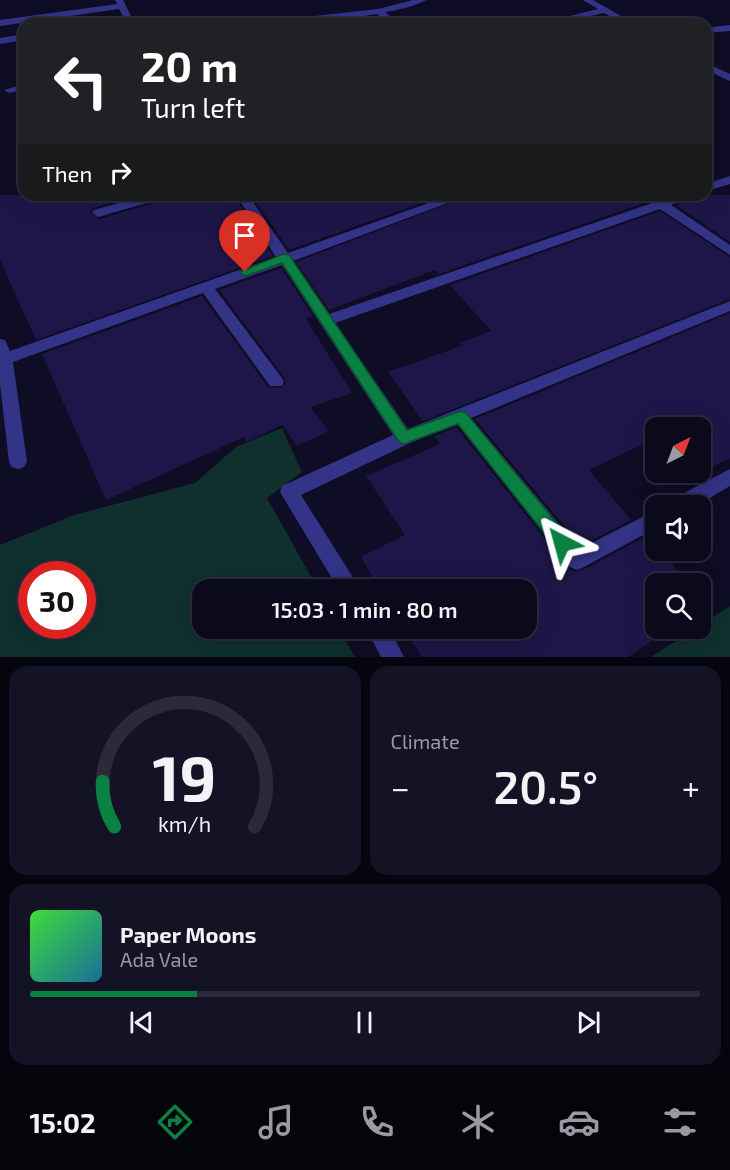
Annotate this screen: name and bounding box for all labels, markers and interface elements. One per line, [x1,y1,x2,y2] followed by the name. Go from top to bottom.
[141,40,238,90] text: 20 m
[42,42,120,120] icon: left
[141,91,245,123] text: Turn left
[104,156,137,189] icon: right
[42,160,92,186] text: Then
[219,210,270,272] pin
[228,219,261,252] icon: arrive
[645,417,711,483] north arrow
[645,417,711,639] map controls
[645,495,711,561] button: sound
[530,511,594,575] position arrow
[18,561,96,639] speed limit sign: 30
[645,573,711,639] button: search
[271,596,458,622] text: 15:03 · 1 min · 80 m
[391,729,460,753] text: Climate
[153,739,217,814] text: 19
[493,759,598,813] text: 20.5°
[391,767,410,807] text: −
[682,767,700,807] text: +
[158,812,211,837] text: km/h
[120,921,256,947] text: Paper Moons
[120,947,198,971] text: Ada Vale
[125,1006,158,1039] icon: previous
[348,1006,381,1039] icon: pause
[572,1006,605,1039] icon: next
[154,1101,196,1143] icon: directions
[255,1101,297,1143] icon: music
[356,1101,398,1143] icon: phone
[457,1101,499,1143] icon: climate
[558,1101,600,1143] icon: car
[659,1101,701,1143] icon: filters
[29,1106,96,1138] text: 15:02

